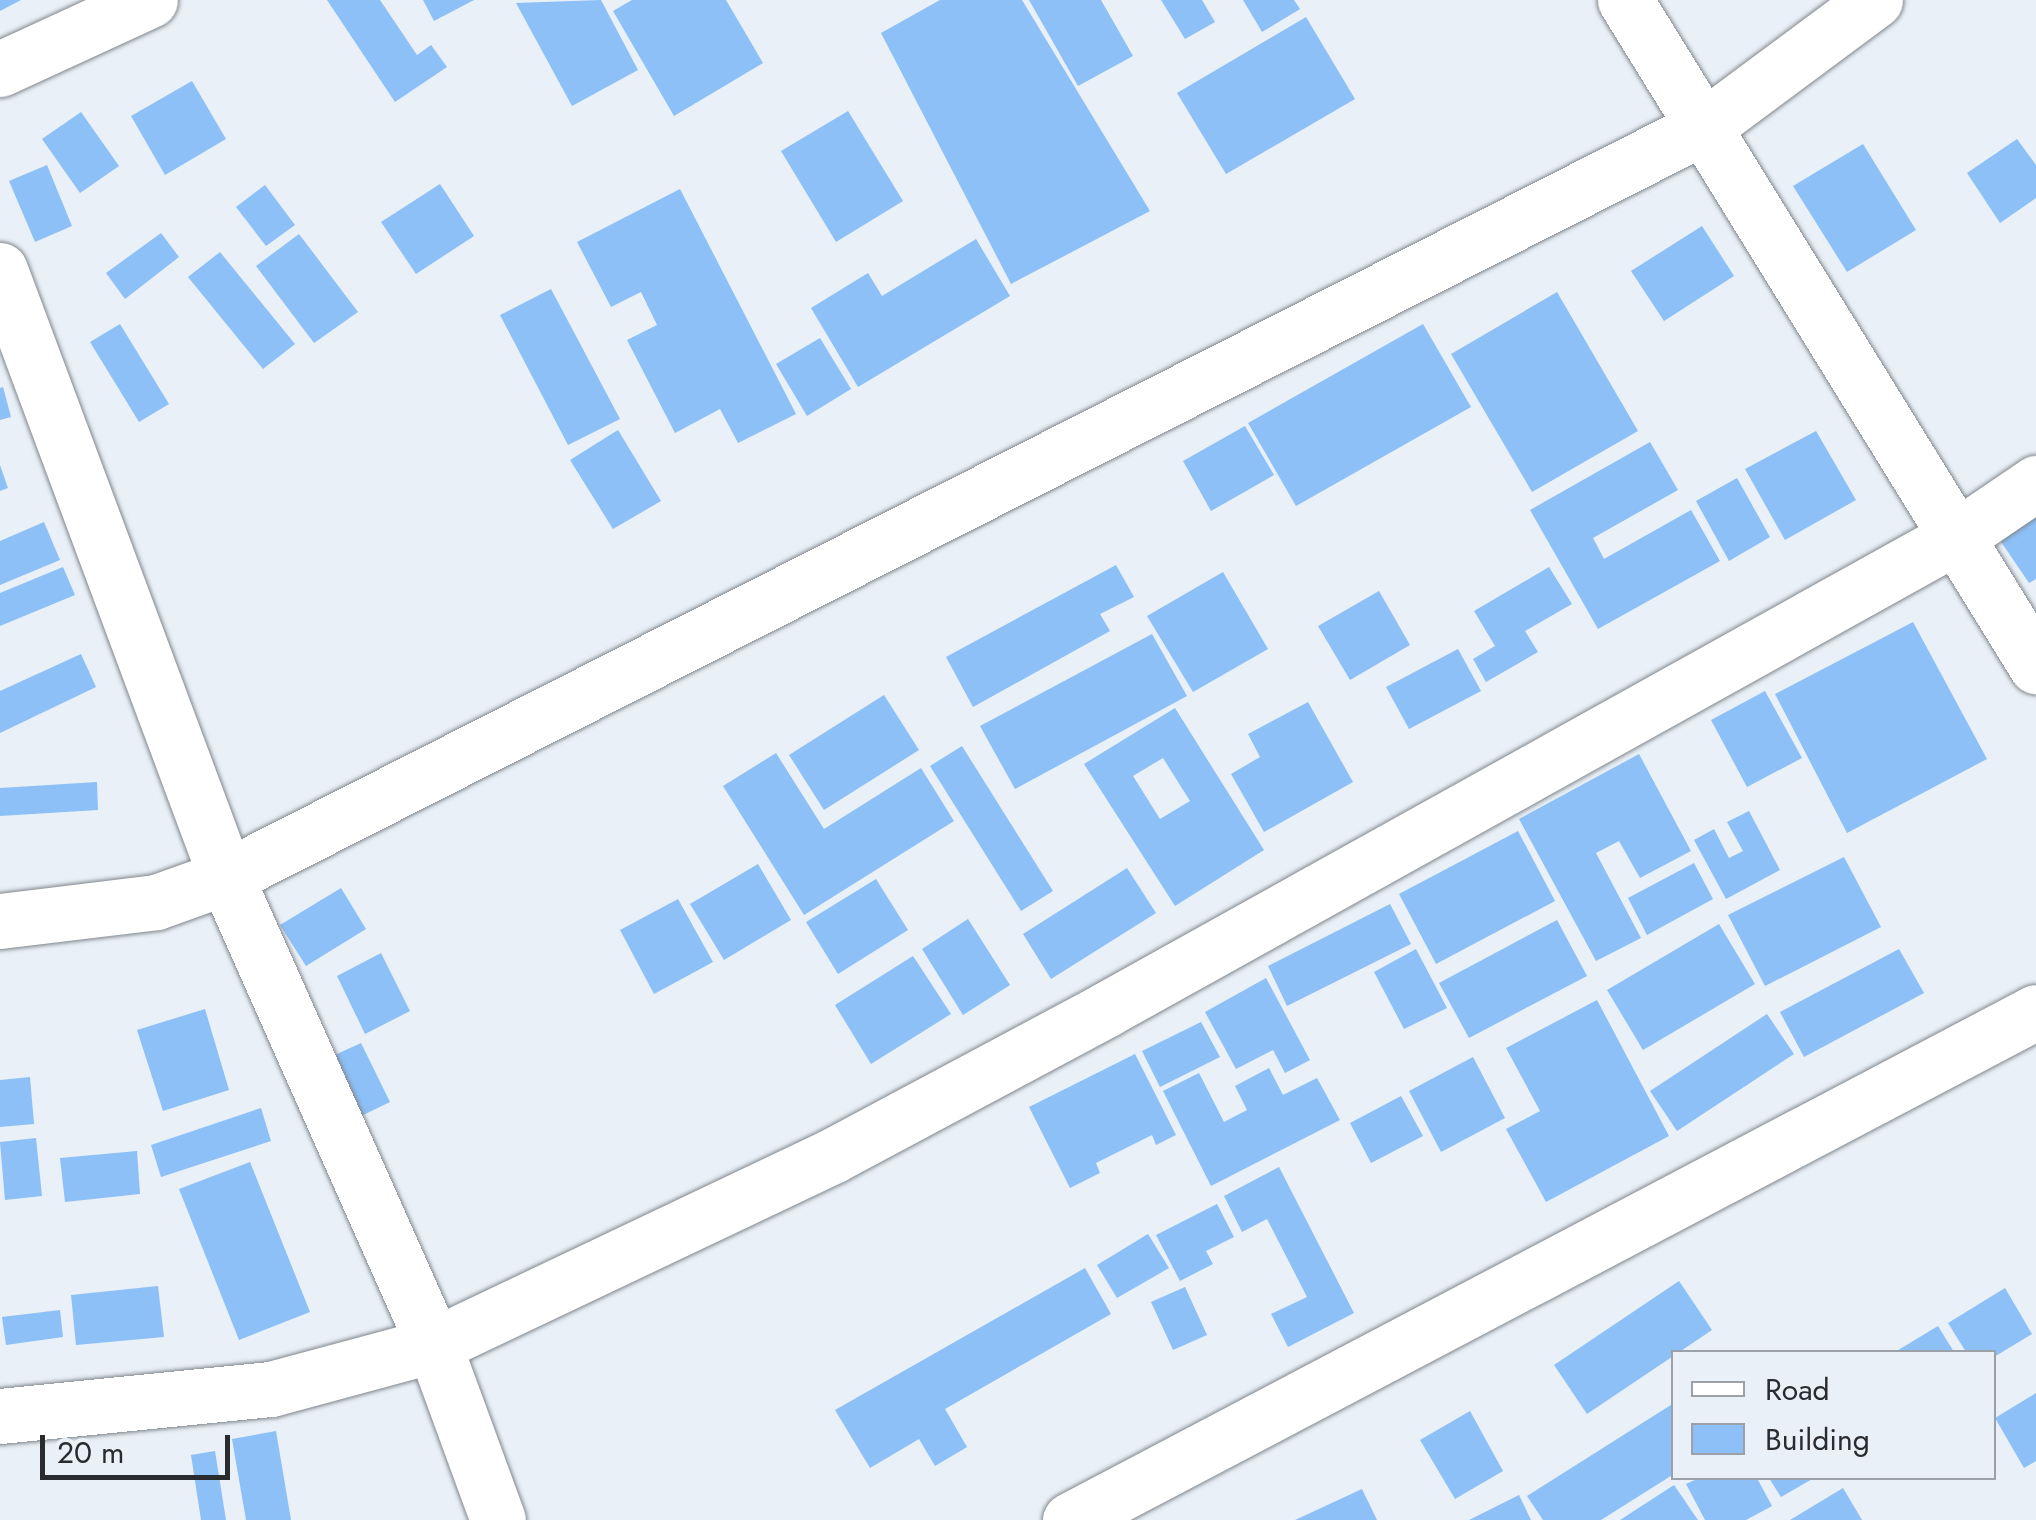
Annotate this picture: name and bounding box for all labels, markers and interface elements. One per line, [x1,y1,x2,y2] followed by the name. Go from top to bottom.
[1671,1350,1996,1480] legend
[1765,1368,1830,1411] text: Road
[45,1415,235,1477] scale bar
[1765,1418,1870,1461] text: Building
[57,1431,124,1474] text: 20 m

